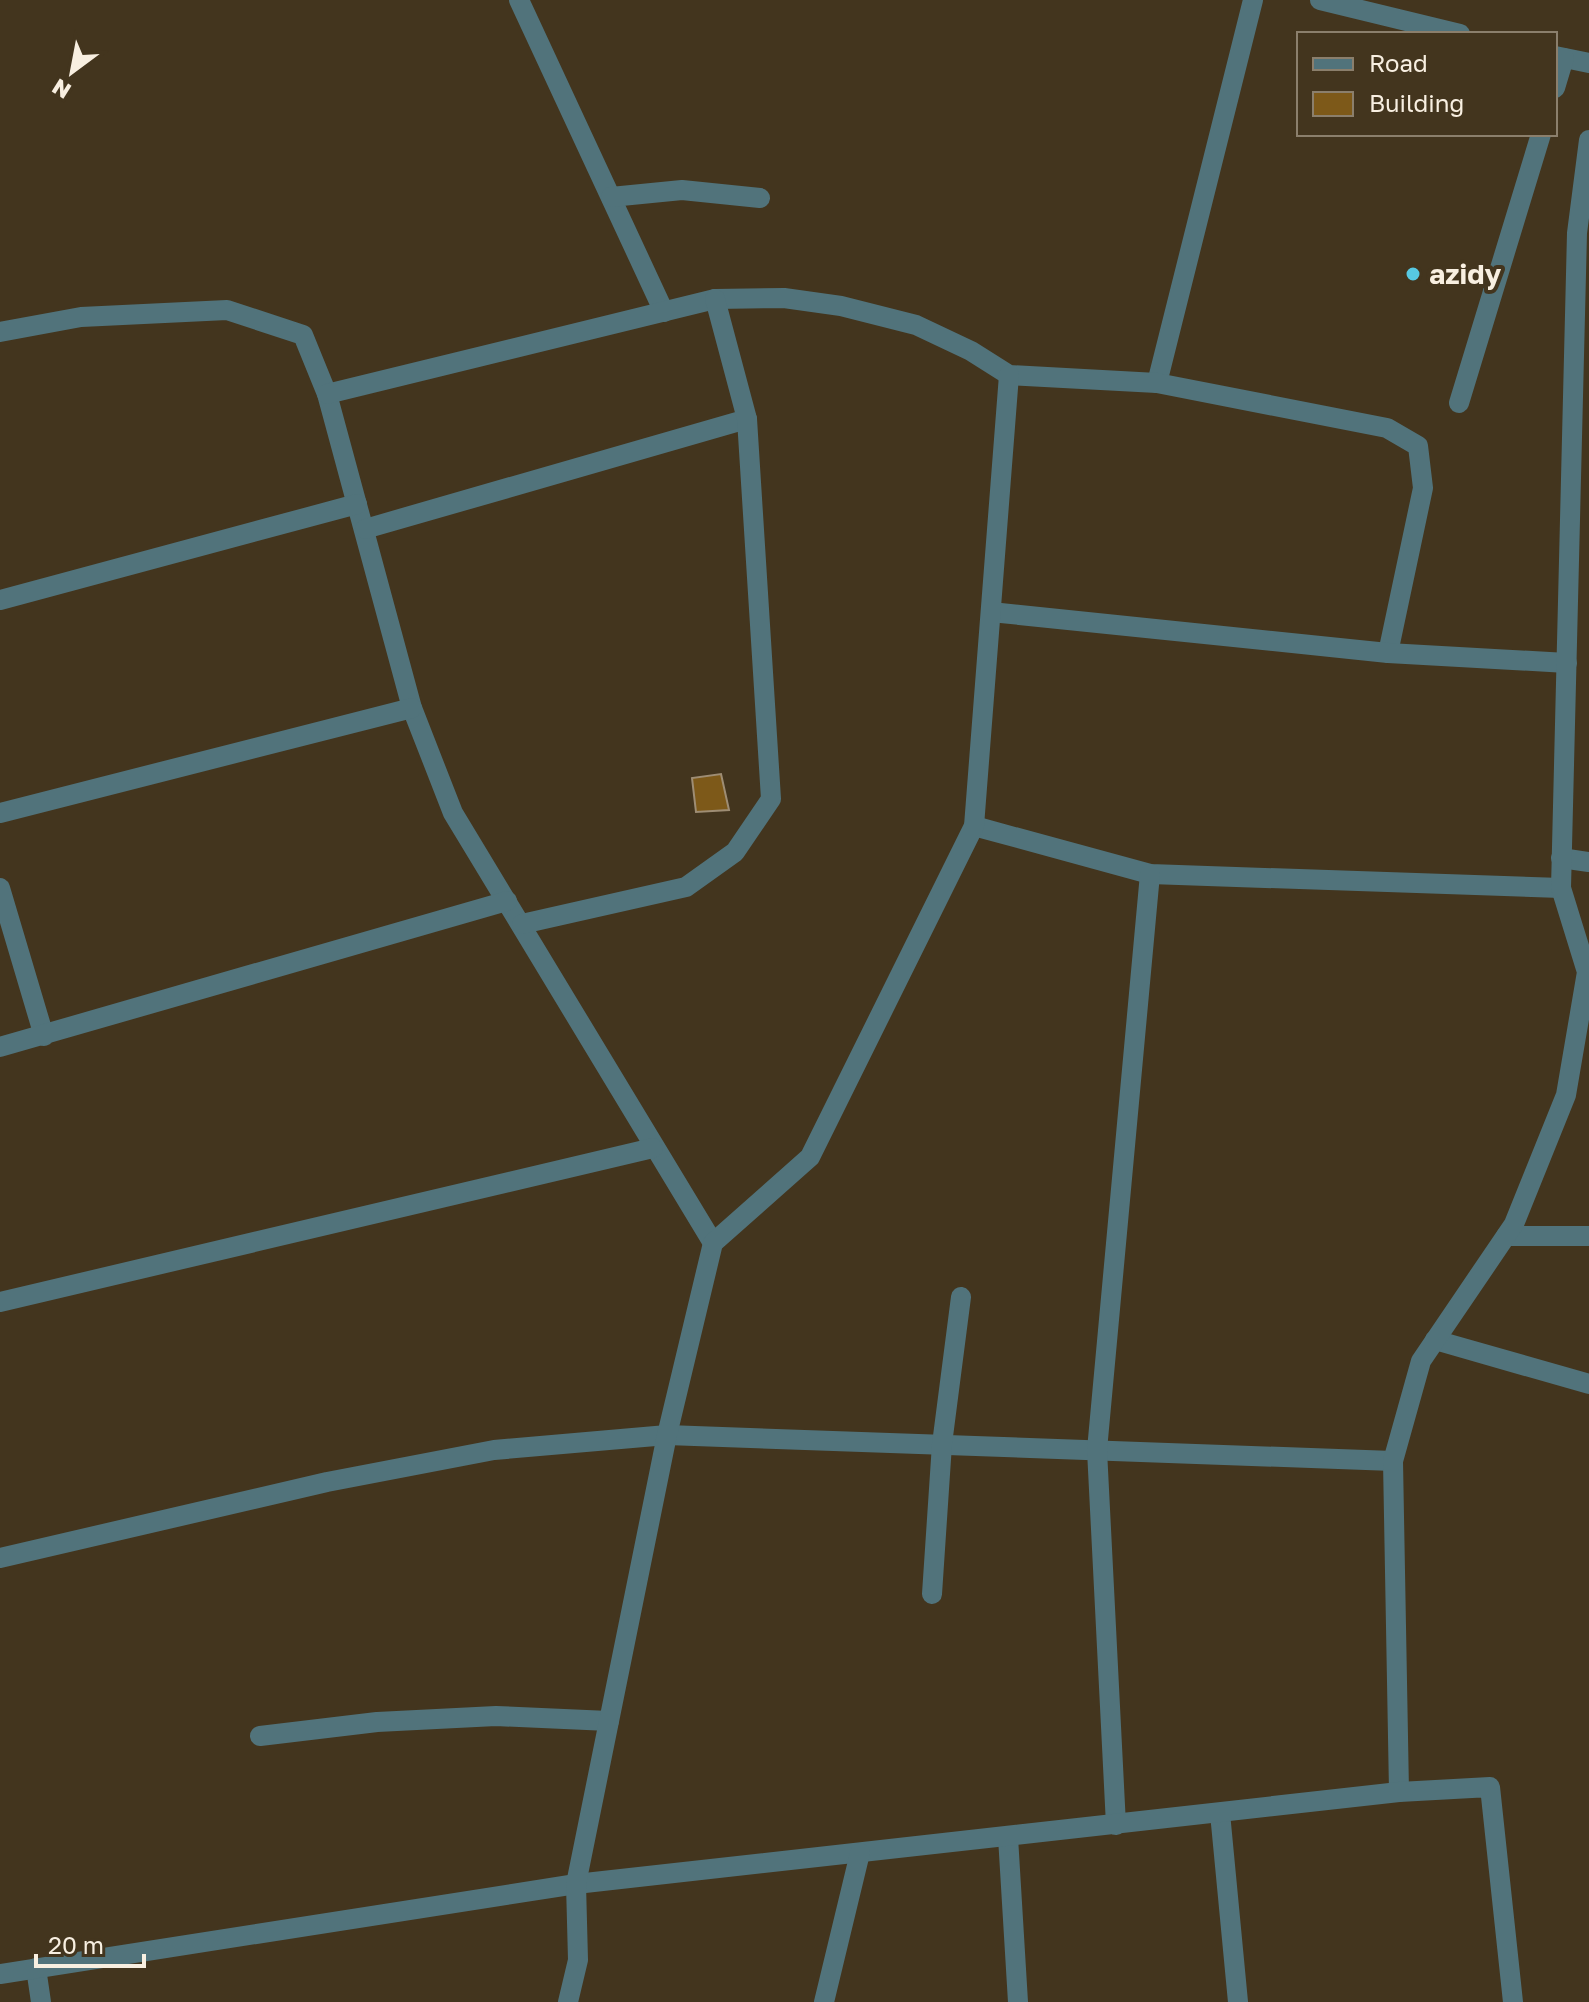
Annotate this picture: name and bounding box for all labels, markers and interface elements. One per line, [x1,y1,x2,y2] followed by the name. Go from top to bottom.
[32,32,112,112] north arrow
[1297,32,1557,136] legend
[1369,48,1428,77] text: Road
[47,74,75,105] text: N
[1369,88,1464,117] text: Building
[1429,257,1501,290] place label: azidy
[1404,265,1422,283] marker: azidy
[36,1918,144,1968] scale bar
[48,1930,104,1959] text: 20 m

